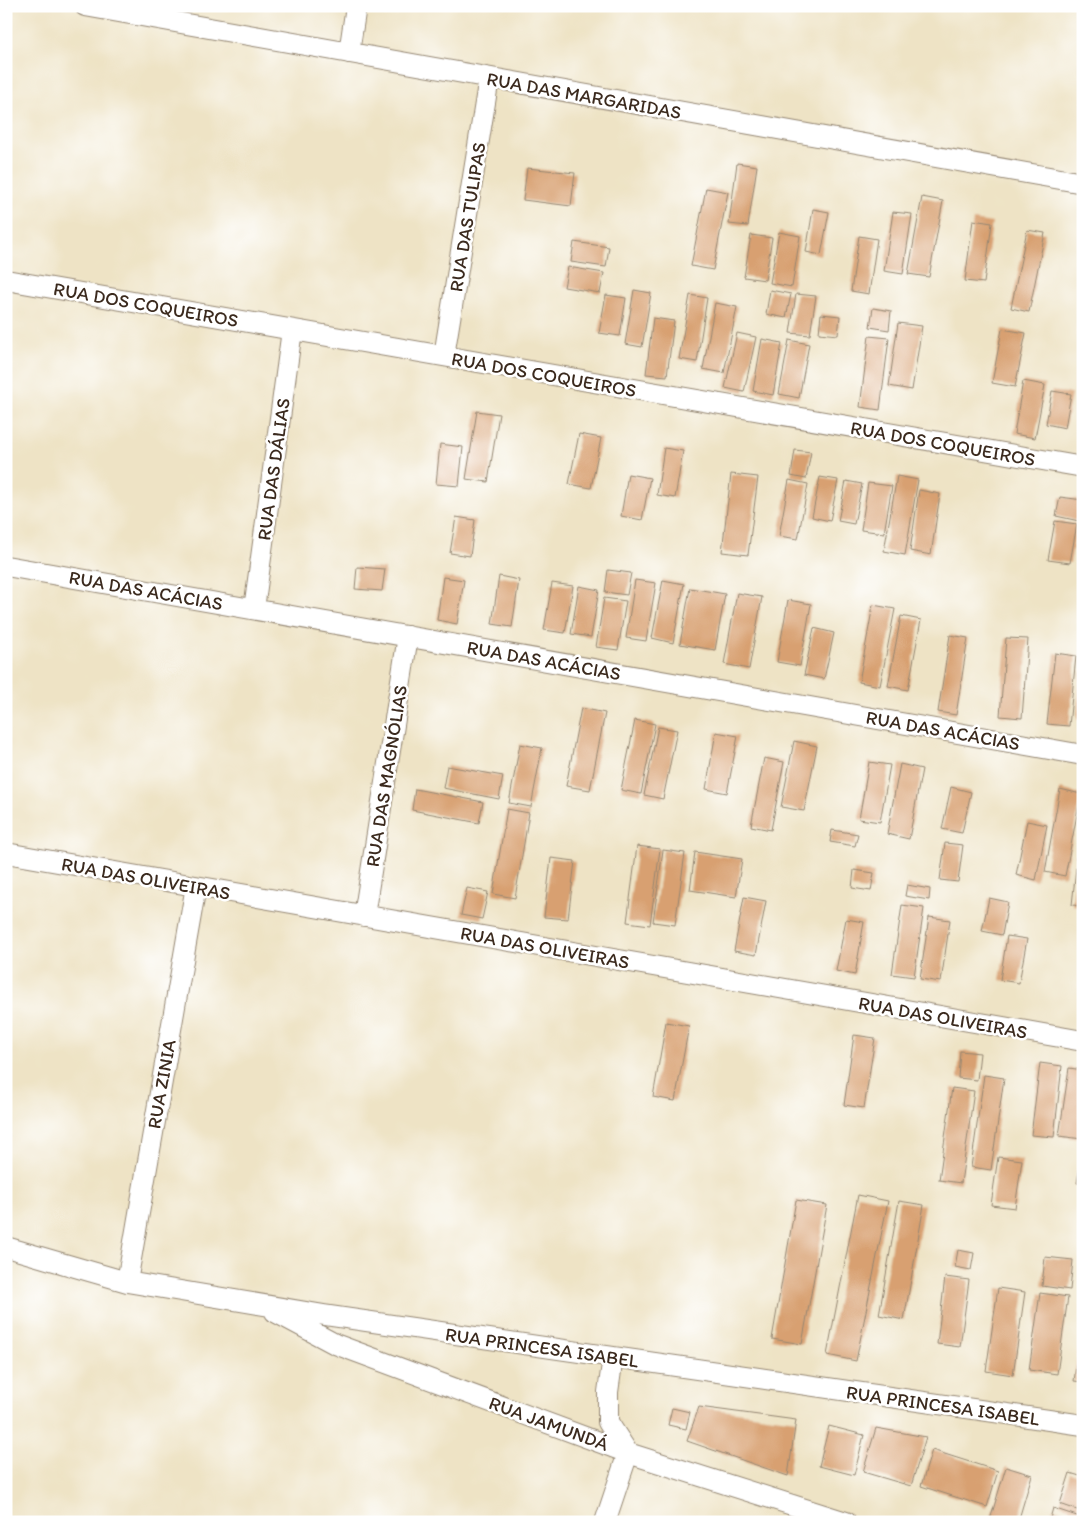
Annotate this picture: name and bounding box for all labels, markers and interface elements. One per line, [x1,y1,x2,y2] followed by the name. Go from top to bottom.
[485,67,683,124] street label: RUA DAS MARGARIDAS
[444,141,491,294] street label: RUA DAS TULIPAS
[52,277,240,332] street label: RUA DOS COQUEIROS
[450,347,638,402] street label: RUA DOS COQUEIROS
[252,396,295,542] street label: RUA DAS DÁLIAS
[849,416,1037,471] street label: RUA DOS COQUEIROS
[67,566,225,615] street label: RUA DAS ACÁCIAS
[465,636,623,685] street label: RUA DAS ACÁCIAS
[361,683,412,869] street label: RUA DAS MAGNÓLIAS
[864,706,1022,755] street label: RUA DAS ACÁCIAS
[60,852,232,905] street label: RUA DAS OLIVEIRAS
[459,921,631,974] street label: RUA DAS OLIVEIRAS
[857,991,1029,1044] street label: RUA DAS OLIVEIRAS
[142,1038,181,1131] street label: RUA ZINIA
[444,1323,640,1373] street label: RUA PRINCESA ISABEL
[845,1381,1041,1431] street label: RUA PRINCESA ISABEL
[486,1391,612,1456] street label: RUA JAMUNDÁ

